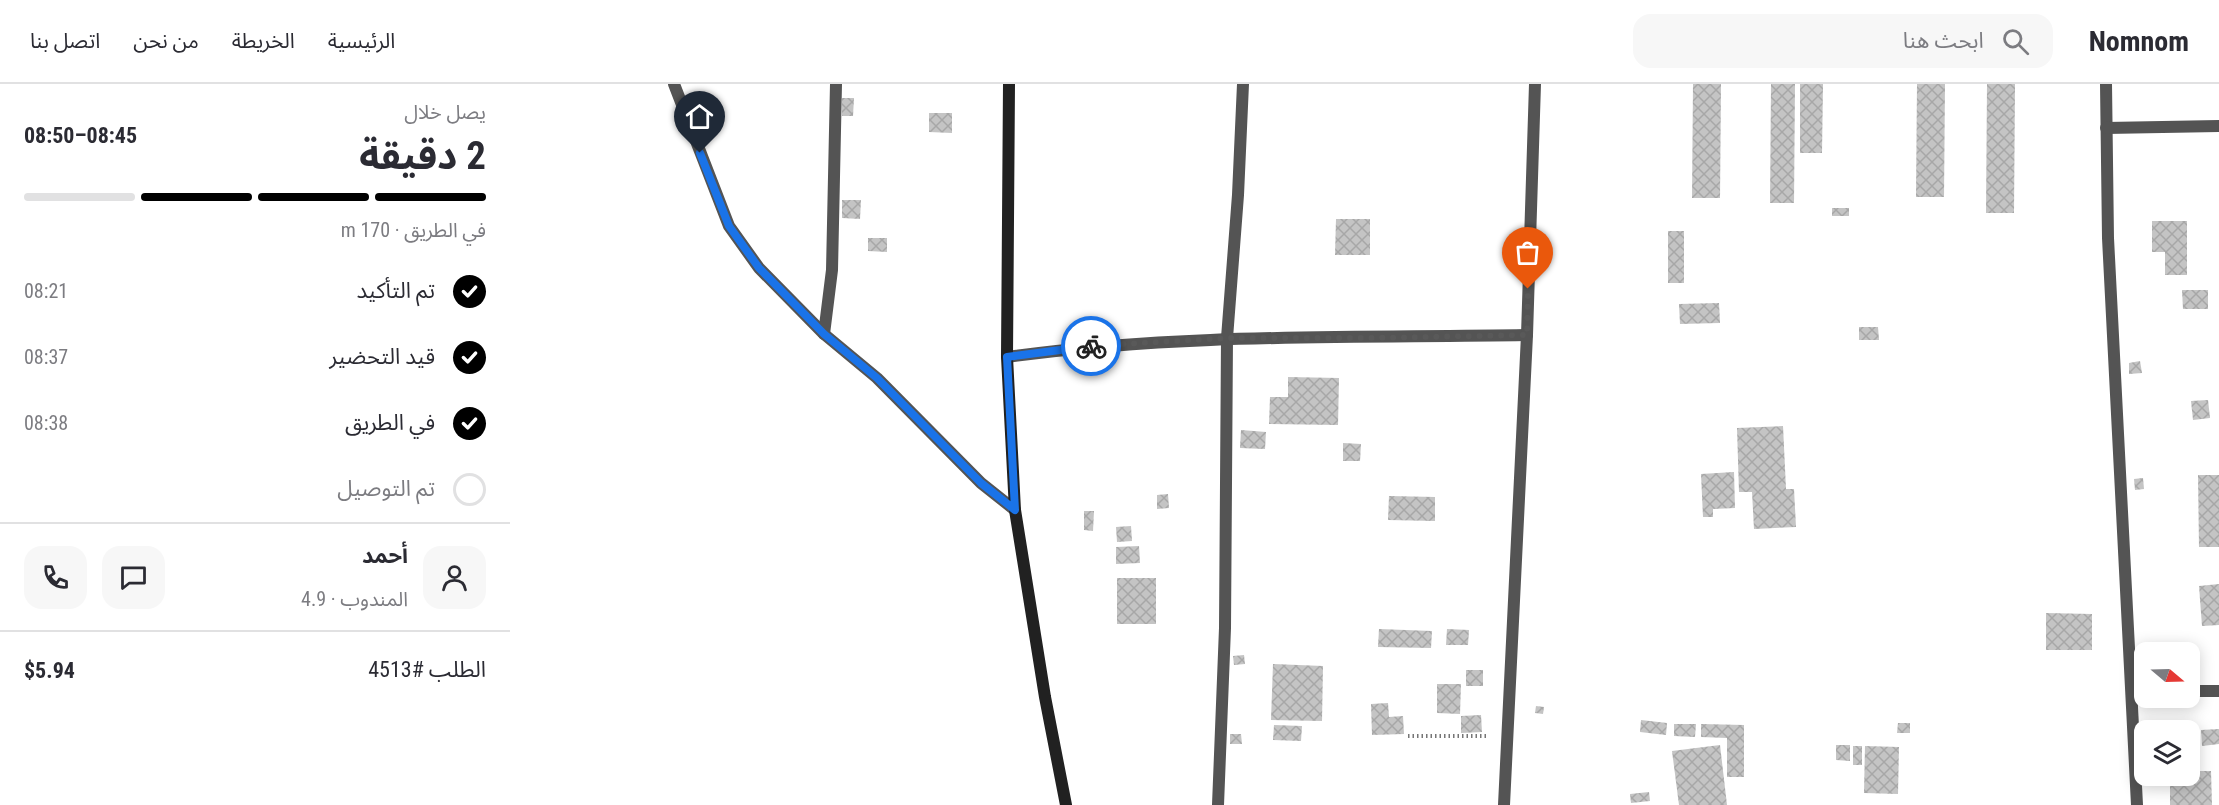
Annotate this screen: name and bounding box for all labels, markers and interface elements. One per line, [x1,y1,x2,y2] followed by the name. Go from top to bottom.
[1633,14,2053,68] search box
[1999,25,2032,58] icon: search
[2089,25,2189,58] text: Nomnom
[1903,28,1984,53] text: ابحث هنا
[30,29,100,53] text: اتصل بنا
[133,29,199,53] text: من نحن
[232,29,295,53] text: الخريطة
[328,29,395,53] text: الرئيسية
[674,91,725,153] pin
[404,100,486,124] text: يصل خلال
[683,100,716,133] icon: home
[24,123,137,148] text: 08:45–08:50
[359,133,486,179] text: 2 دقيقة
[341,218,486,242] text: في الطريق · 170 m
[1502,227,1553,289] pin
[1511,236,1544,269] icon: bag
[453,275,486,308] icon: check
[357,278,435,303] text: تم التأكيد
[24,279,68,303] text: 08:21
[1061,316,1121,376] courier
[1075,330,1108,363] icon: bike
[453,341,486,374] icon: check
[329,344,435,369] text: قيد التحضير
[24,345,68,369] text: 08:37
[453,407,486,440] icon: check
[345,410,435,435] text: في الطريق
[24,411,68,435] text: 08:38
[337,476,435,501] text: تم التوصيل
[362,543,408,568] text: أحمد
[24,546,87,609] button: phone
[102,546,165,609] button: chat
[423,546,486,609] button: person
[301,587,408,611] text: المندوب · 4.9
[2134,642,2200,708] north arrow
[2134,642,2200,786] map controls
[368,657,486,682] text: الطلب #4513
[24,658,75,683] text: $5.94
[2134,720,2200,786] button: layers

